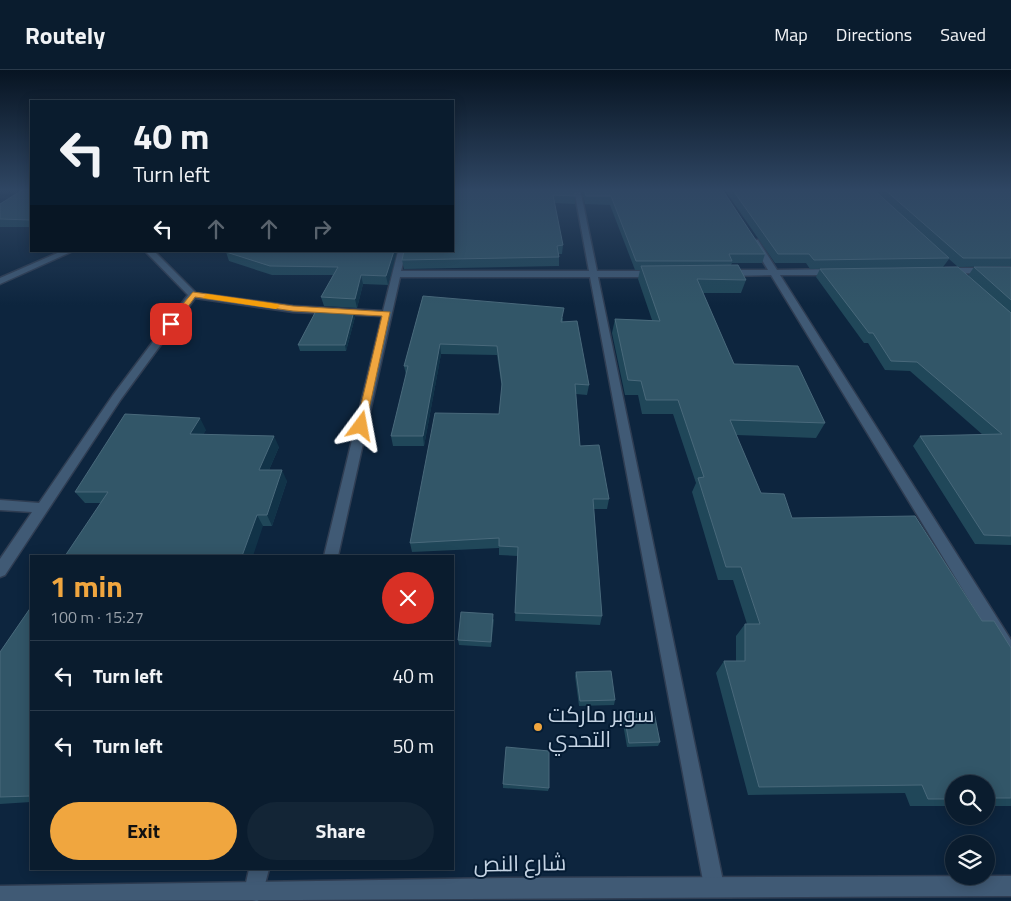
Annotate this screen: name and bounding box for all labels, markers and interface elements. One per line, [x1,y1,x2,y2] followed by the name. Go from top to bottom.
[25,17,105,53] text: Routely
[774,21,808,48] text: Map
[836,21,912,48] text: Directions
[940,21,986,48] text: Saved
[133,109,209,163] text: 40 m
[50,120,115,185] icon: left
[133,157,210,191] text: Turn left
[149,215,177,243] icon: left
[202,215,230,243] icon: ahead
[255,215,283,243] icon: ahead
[308,215,336,243] icon: right
[150,303,192,345] pin
[157,310,185,338] icon: arrive
[334,399,386,451] position arrow
[50,563,123,609] text: 1 min
[382,572,434,624] button: close
[50,605,144,629] text: 100 m · 15:27
[93,661,163,690] text: Turn left
[393,661,434,690] text: 40 m
[50,662,78,690] icon: left
[548,697,654,756] place label: سوبر ماركت التحدي
[532,721,544,733] marker: سوبر ماركت التحدي
[93,731,163,760] text: Turn left
[393,731,434,760] text: 50 m
[50,732,78,760] icon: left
[945,775,995,885] map controls
[945,775,995,825] button: search
[50,802,237,860] button: Exit
[247,802,434,860] button: Share
[945,835,995,885] button: layers
[473,845,567,881] street label: شارع النص

